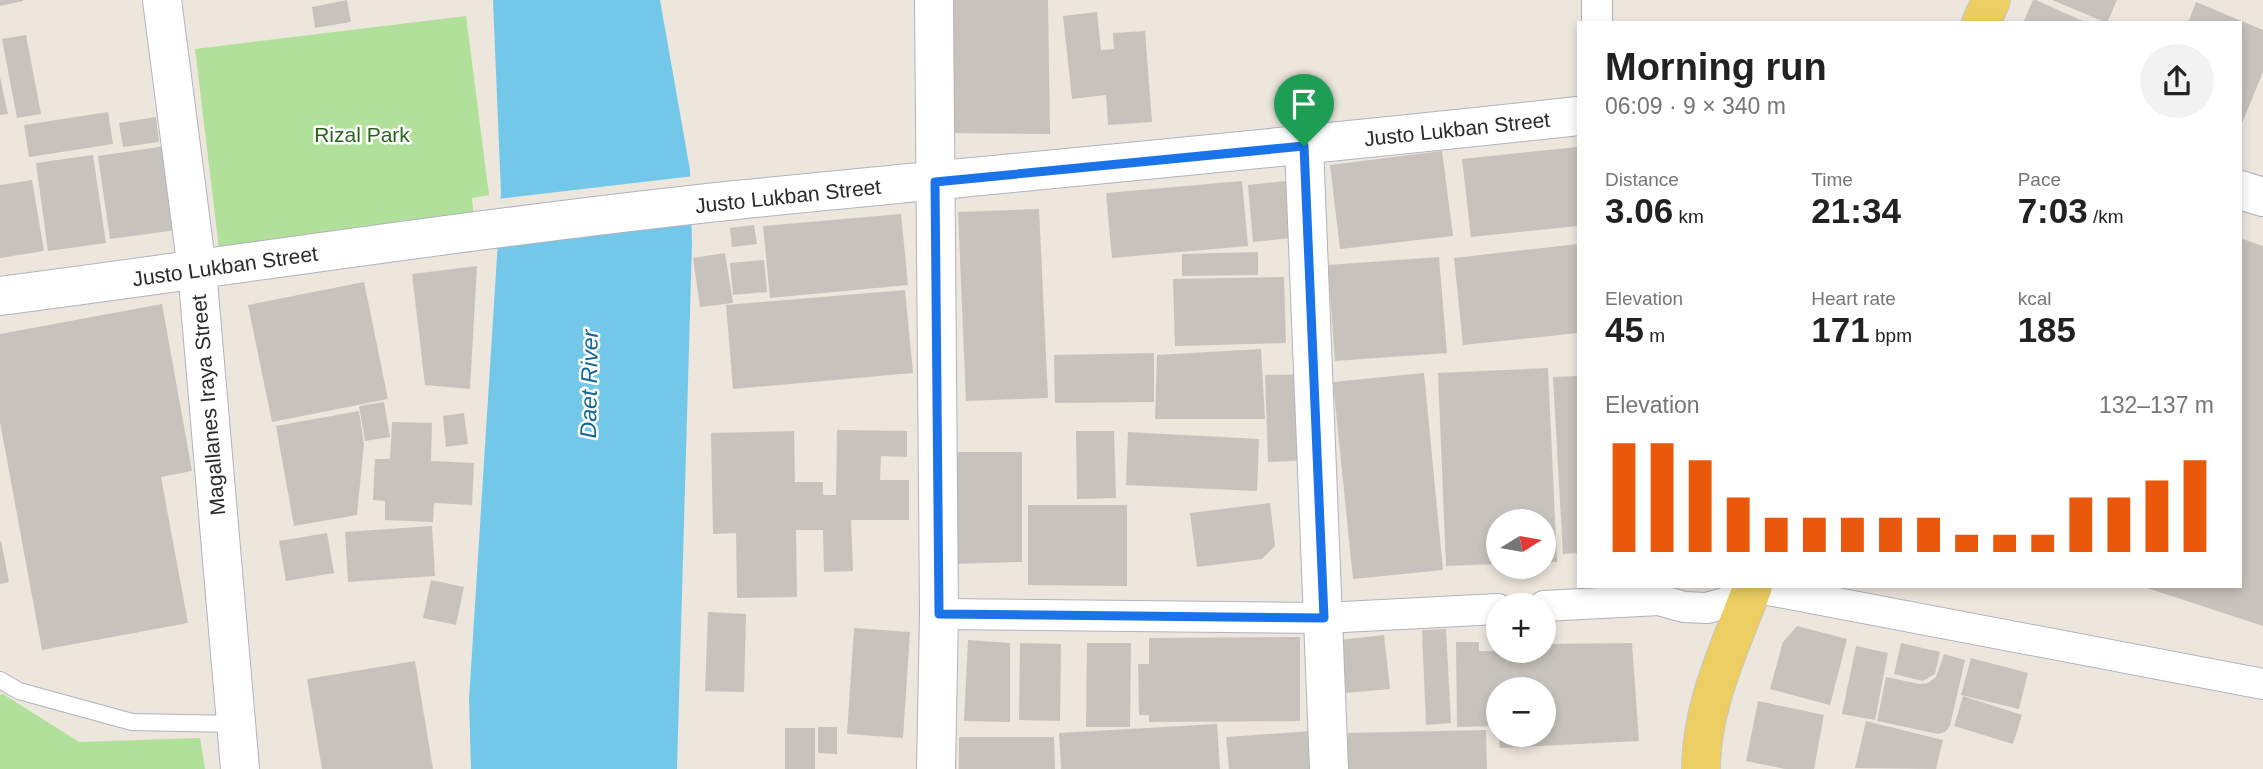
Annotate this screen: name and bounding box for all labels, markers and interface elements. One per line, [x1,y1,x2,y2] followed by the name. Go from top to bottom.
[2140,44,2214,118] button: share
[1605,46,1827,88] text: Morning run
[1274,74,1334,146] pin
[1285,85,1323,123] icon: arrive
[1605,93,1786,119] text: 06:09 · 9 × 340 m
[1363,108,1551,150] street label: Justo Lukban Street
[314,123,410,146] park label: Rizal Park
[1605,169,1679,190] text: Distance
[1811,169,1853,190] text: Time
[2018,169,2061,190] text: Pace
[694,175,882,217] street label: Justo Lukban Street
[1605,191,1673,230] text: 3.06
[1811,191,1901,230] text: 21:34
[2018,191,2088,230] text: 7:03
[1673,206,1704,227] text: km
[2088,206,2124,227] text: /km
[131,242,319,290] street label: Justo Lukban Street
[1605,288,1683,309] text: Elevation
[1811,288,1896,309] text: Heart rate
[2018,288,2051,309] text: kcal
[187,293,229,516] street label: Magallanes Iraya Street
[1605,310,1644,349] text: 45
[1811,310,1870,349] text: 171
[2018,310,2076,349] text: 185
[1644,325,1665,346] text: m
[1870,325,1912,346] text: bpm
[575,328,603,439] water label: Daet River
[1605,392,1700,418] text: Elevation
[2099,392,2214,418] text: 132–137 m
[1486,509,1556,579] north arrow
[1486,509,1556,747] map controls
[1486,593,1556,663] button: +
[1486,677,1556,747] button: −

